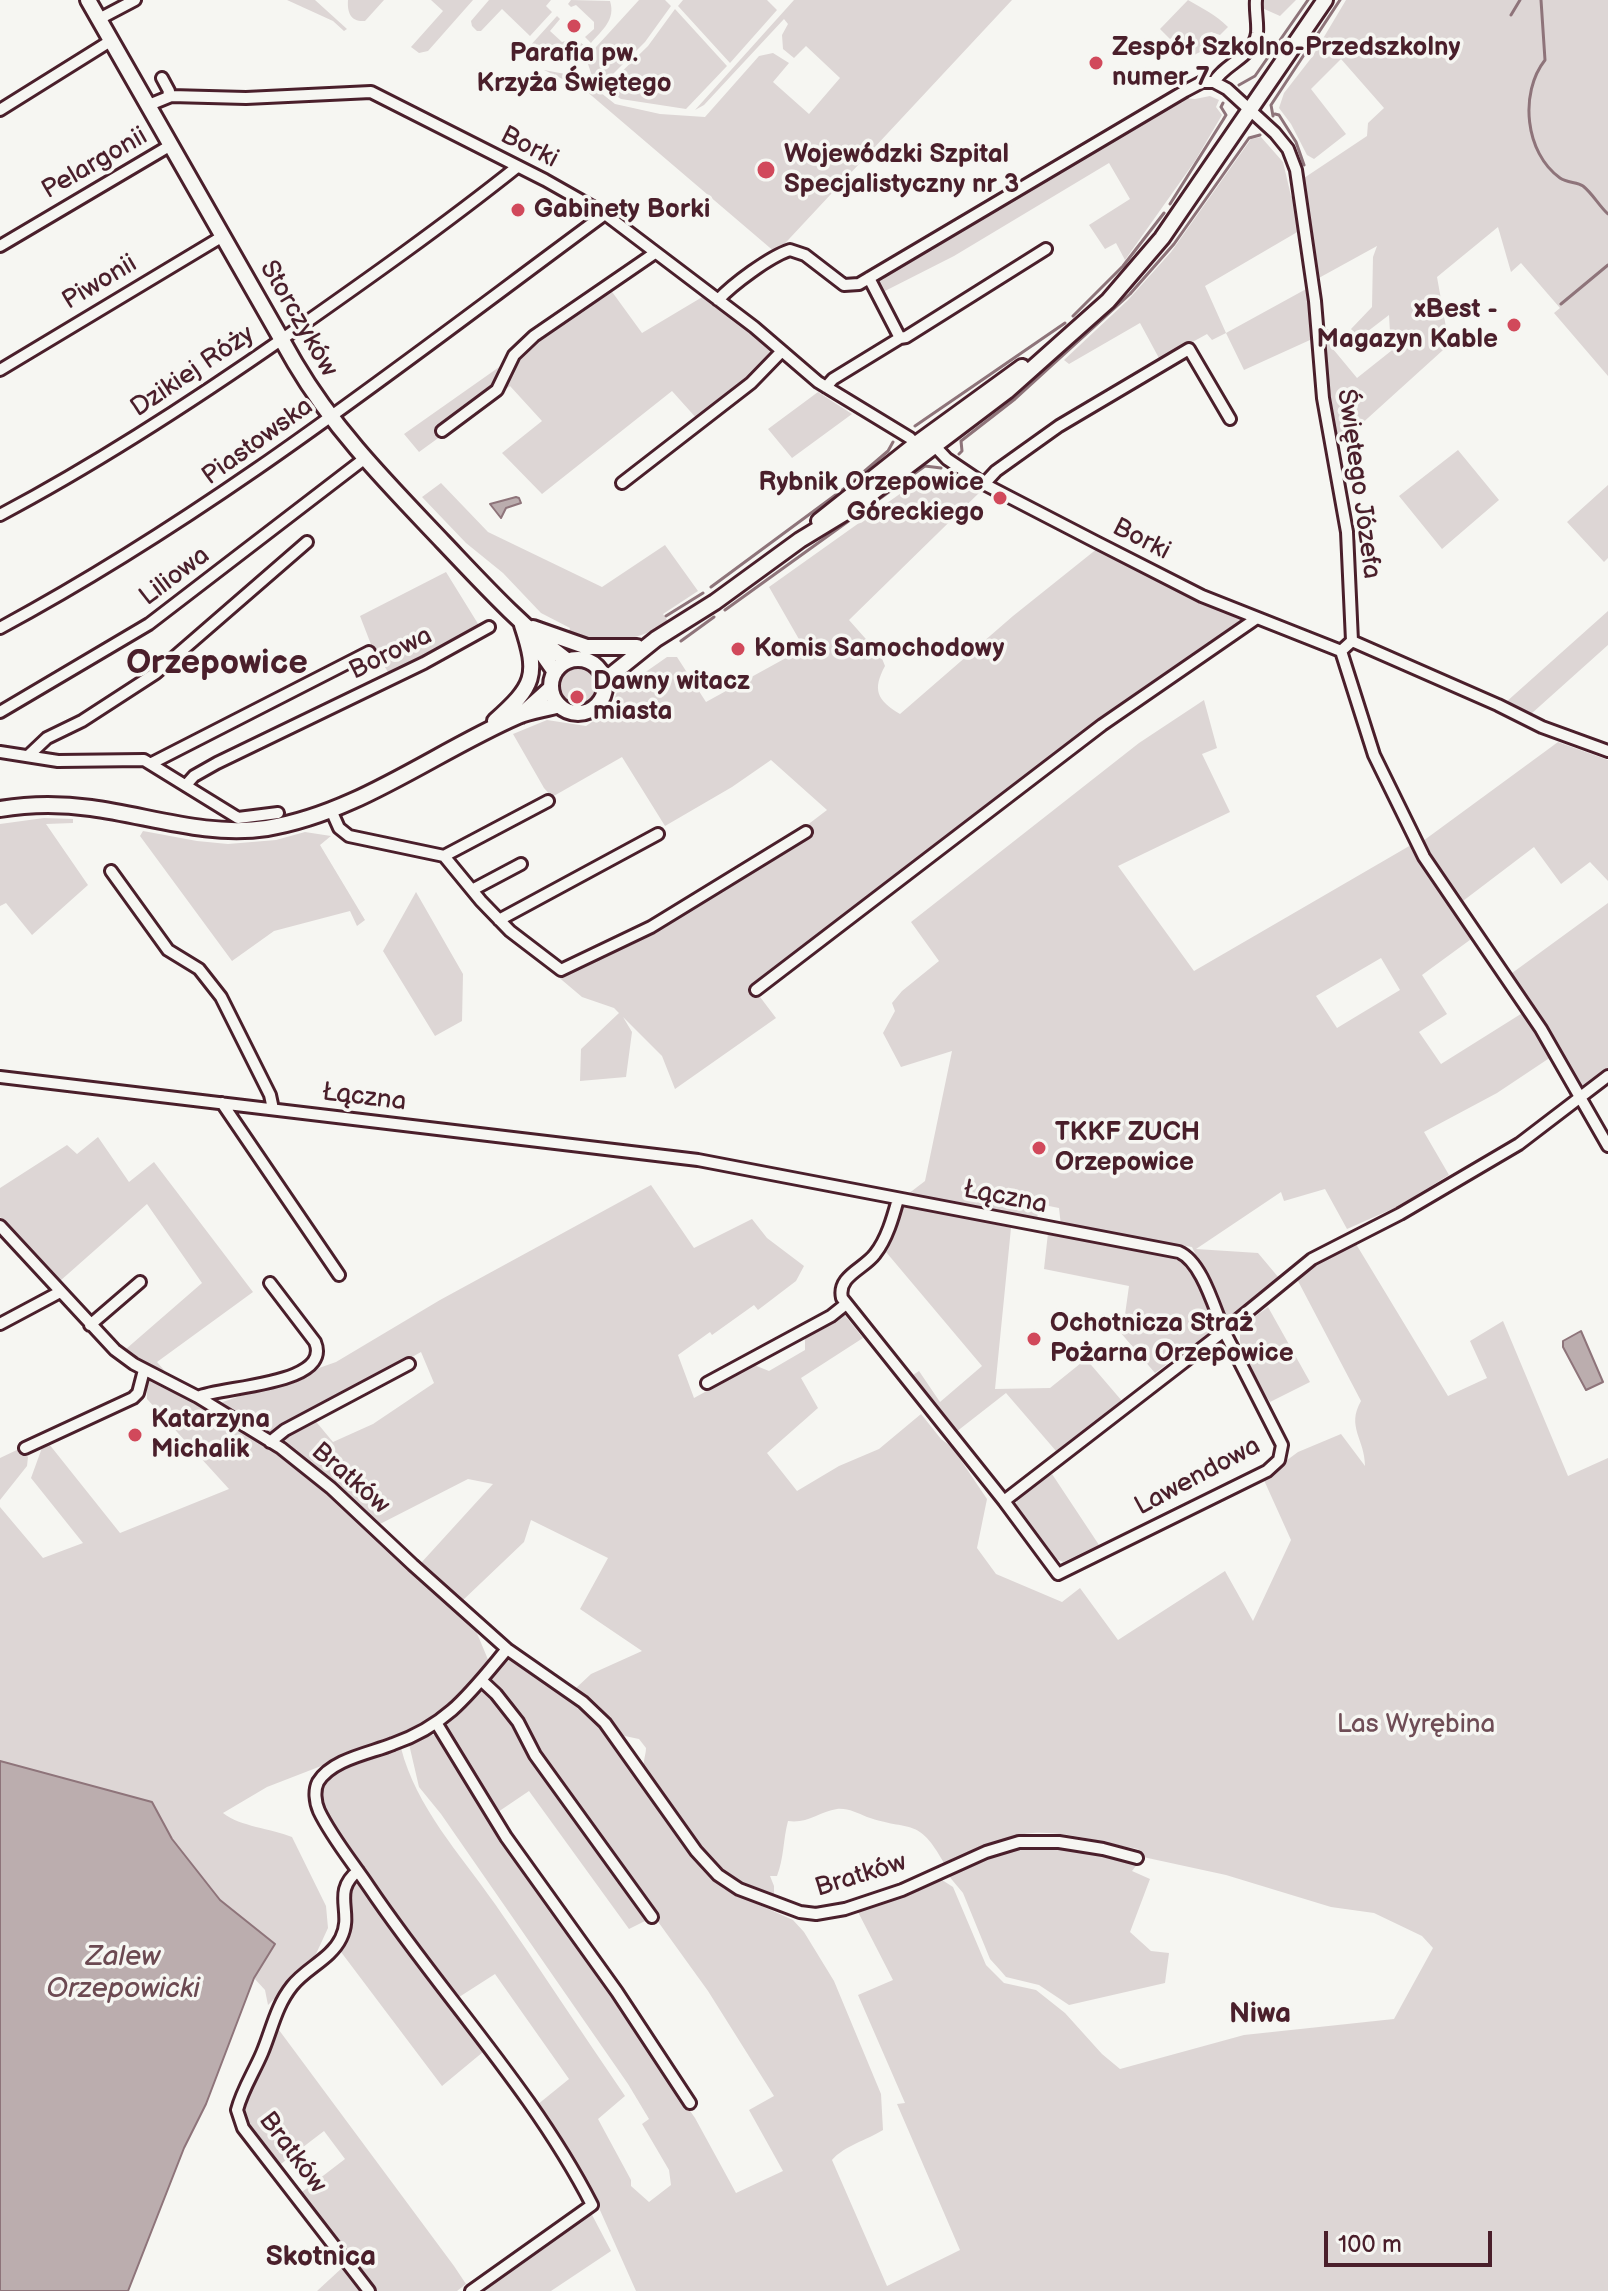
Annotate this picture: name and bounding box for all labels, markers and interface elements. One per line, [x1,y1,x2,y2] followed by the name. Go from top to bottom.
[565,17,583,35] marker: Parafia pw. Krzyża Świętego
[1112,32,1460,94] place label: Zespół Szkolno-Przedszkolny numer 7
[476,38,672,100] place label: Parafia pw. Krzyża Świętego
[1087,54,1105,72] marker: Zespół Szkolno-Przedszkolny numer 7
[495,120,563,176] street label: Borki
[37,121,153,207] street label: Pelargonii
[784,139,1019,200] place label: Wojewódzki Szpital Specjalistyczny nr 3
[755,159,777,181] marker: Wojewódzki Szpital Specjalistyczny nr 3
[534,194,710,226] place label: Gabinety Borki
[509,201,527,219] marker: Gabinety Borki
[57,249,143,317] street label: Piwonii
[252,255,344,383] street label: Storczyków
[1317,294,1498,356] place label: xBest - Magazyn Kable
[1505,316,1523,334] marker: xBest - Magazyn Kable
[125,319,261,425] street label: Dzikiej Róży
[1329,387,1387,581] street label: Świętego Józefa
[197,391,319,493] street label: Piastowska
[759,467,984,528] place label: Rybnik Orzepowice Góreckiego
[991,489,1009,507] marker: Rybnik Orzepowice Góreckiego
[1107,512,1175,568] street label: Borki
[134,541,216,613] street label: Liliowa
[345,621,437,687] street label: Borowa
[754,633,1004,665] place label: Komis Samochodowy
[729,640,747,658] marker: Komis Samochodowy
[126,644,308,684] district label: Orzepowice
[593,666,750,728] place label: Dawny witacz miasta
[568,688,586,706] marker: Dawny witacz miasta
[320,1077,408,1119] street label: Łączna
[1055,1117,1200,1178] place label: TKKF ZUCH Orzepowice
[1030,1139,1048,1157] marker: TKKF ZUCH Orzepowice
[960,1175,1050,1221] street label: Łączna
[1050,1308,1294,1370] place label: Ochotnicza Straż Pożarna Orzepowice
[1025,1330,1043,1348] marker: Ochotnicza Straż Pożarna Orzepowice
[151,1404,270,1466] place label: Katarzyna Michalik
[126,1426,144,1444] marker: Katarzyna Michalik
[1130,1431,1266,1523] street label: Lawendowa
[304,1436,396,1522] street label: Bratków
[1337,1709,1495,1741] park label: Las Wyrębina
[812,1847,910,1905] street label: Bratków
[46,1941,200,2007] water label: Zalew Orzepowicki
[1229,1998,1291,2032] district label: Niwa
[251,2106,333,2200] street label: Bratków
[1328,2215,1496,2265] scale bar
[1338,2230,1402,2259] text: 100 m
[266,2241,376,2275] district label: Skotnica

